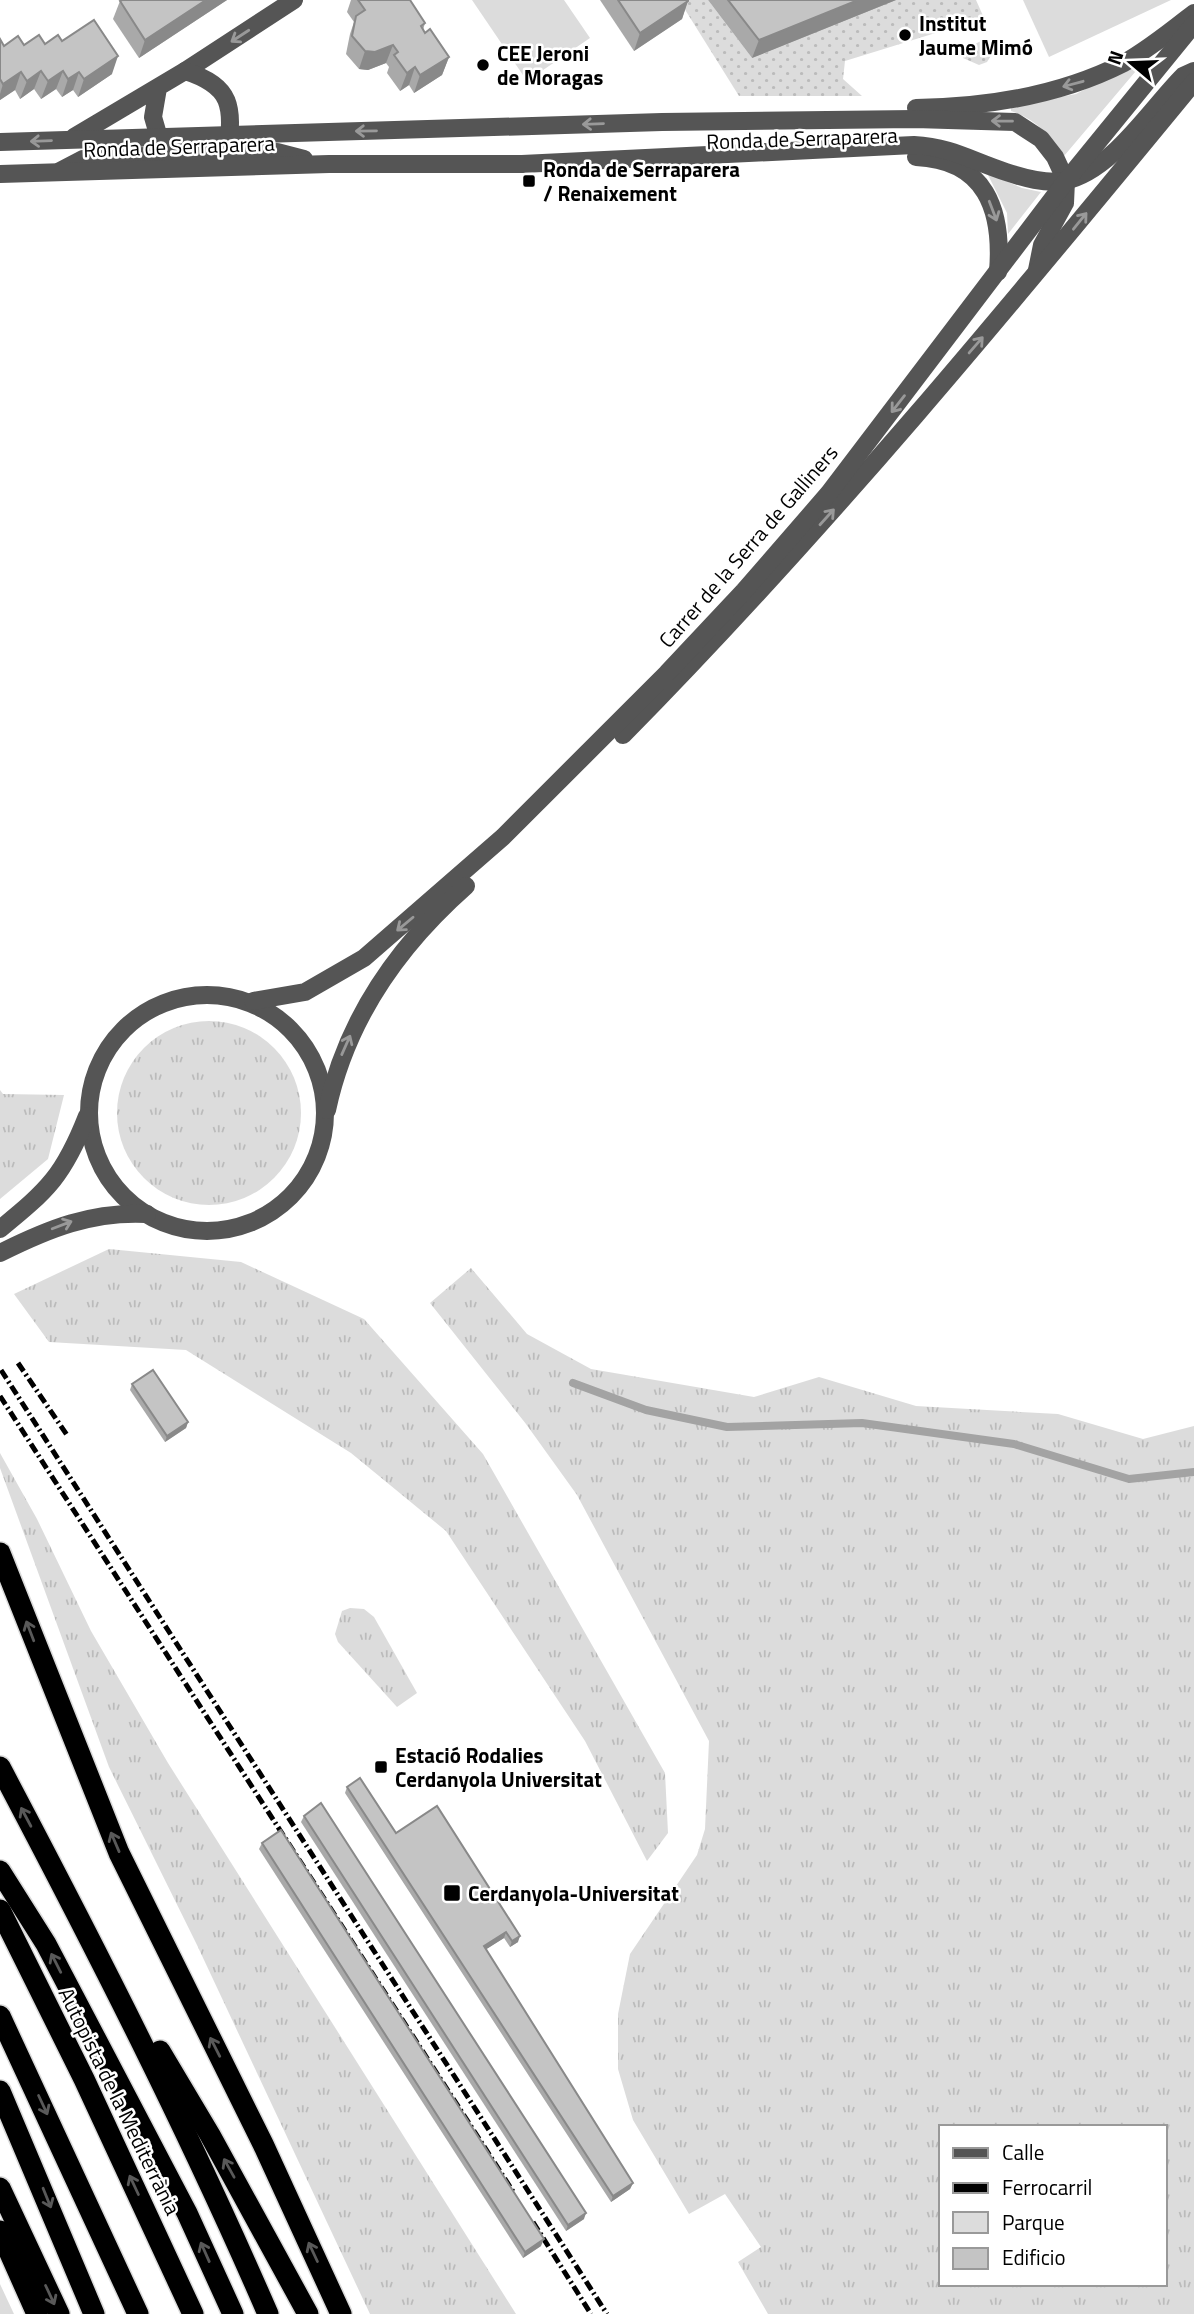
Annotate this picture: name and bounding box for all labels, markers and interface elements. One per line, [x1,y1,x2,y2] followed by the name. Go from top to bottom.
[919,7,1033,63] place label: Institut Jaume Mimó
[897,27,913,43] marker: Institut Jaume Mimó
[1096,28,1166,98] north arrow
[231,29,250,43] one-way arrow
[497,37,603,93] place label: CEE Jeroni de Moragas
[1099,46,1130,68] text: N
[475,57,491,73] marker: CEE Jeroni de Moragas
[1062,78,1084,91] one-way arrow
[991,115,1014,128] one-way arrow
[582,118,605,131] one-way arrow
[706,119,899,157] street label: Ronda de Serraparera
[355,124,378,138] one-way arrow
[83,127,276,165] street label: Ronda de Serraparera
[29,134,52,147] one-way arrow
[543,153,740,209] place label: Ronda de Serraparera / Renaixement
[521,173,537,189] marker: Ronda de Serraparera / Renaixement
[987,200,1000,221] one-way arrow
[1072,212,1088,230] one-way arrow
[968,337,984,355] one-way arrow
[891,395,906,413] one-way arrow
[651,437,845,655] street label: Carrer de la Serra de Galliners
[819,508,835,526] one-way arrow
[396,916,414,932] one-way arrow
[340,1035,353,1056] one-way arrow
[51,1218,73,1230] one-way arrow
[23,1621,36,1642] one-way arrow
[395,1739,602,1795] place label: Estació Rodalies Cerdanyola Universitat
[373,1759,389,1775] marker: Estació Rodalies Cerdanyola Universitat
[19,1808,33,1828] one-way arrow
[108,1832,121,1854] one-way arrow
[468,1877,679,1909] place label: Cerdanyola-Universitat
[442,1883,462,1903] marker: Cerdanyola-Universitat
[48,1953,62,1974] one-way arrow
[51,1982,189,2221] street label: Autopista de la Mediterrània
[207,2037,221,2058] one-way arrow
[36,2094,50,2115] one-way arrow
[939,2125,1166,2286] legend
[1002,2136,1044,2168] text: Calle
[222,2158,235,2179] one-way arrow
[1002,2171,1092,2203] text: Ferrocarril
[126,2175,140,2196] one-way arrow
[41,2187,54,2209] one-way arrow
[1002,2206,1065,2238] text: Parque
[1002,2241,1066,2273] text: Edificio
[198,2242,211,2263] one-way arrow
[306,2242,319,2263] one-way arrow
[44,2283,57,2305] one-way arrow

